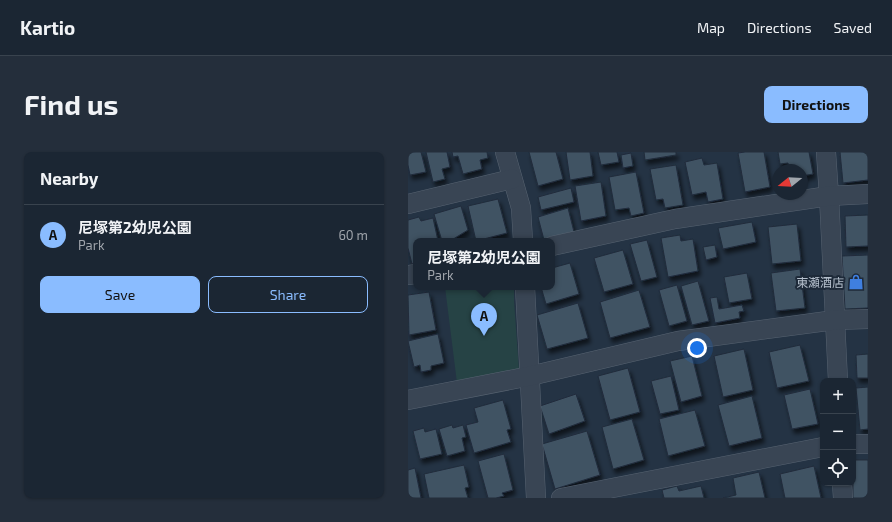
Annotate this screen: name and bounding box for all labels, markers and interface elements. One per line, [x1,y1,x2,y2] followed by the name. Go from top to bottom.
[20,16,75,39] text: Kartio
[697,19,725,36] text: Map
[747,19,812,36] text: Directions
[834,19,872,36] text: Saved
[764,86,868,123] button: Directions
[24,87,118,121] text: Find us
[772,164,808,200] north arrow
[40,168,98,188] text: Nearby
[78,218,192,236] text: 尼塚第2幼児公園
[49,227,57,243] text: A
[338,227,368,243] text: 60 m
[78,237,105,253] text: Park
[413,238,555,290] popup
[427,248,541,266] text: 尼塚第2幼児公園
[427,267,454,283] text: Park
[847,273,865,291] shop icon: 東瀬酒店
[796,275,844,289] place label: 東瀬酒店
[40,276,200,313] button: Save
[208,276,368,313] button: Share
[471,303,497,336] pin: A
[687,338,707,358] your location
[820,378,856,486] map controls
[820,378,856,414] button: +
[820,414,856,450] button: −
[820,450,856,486] button: locate

